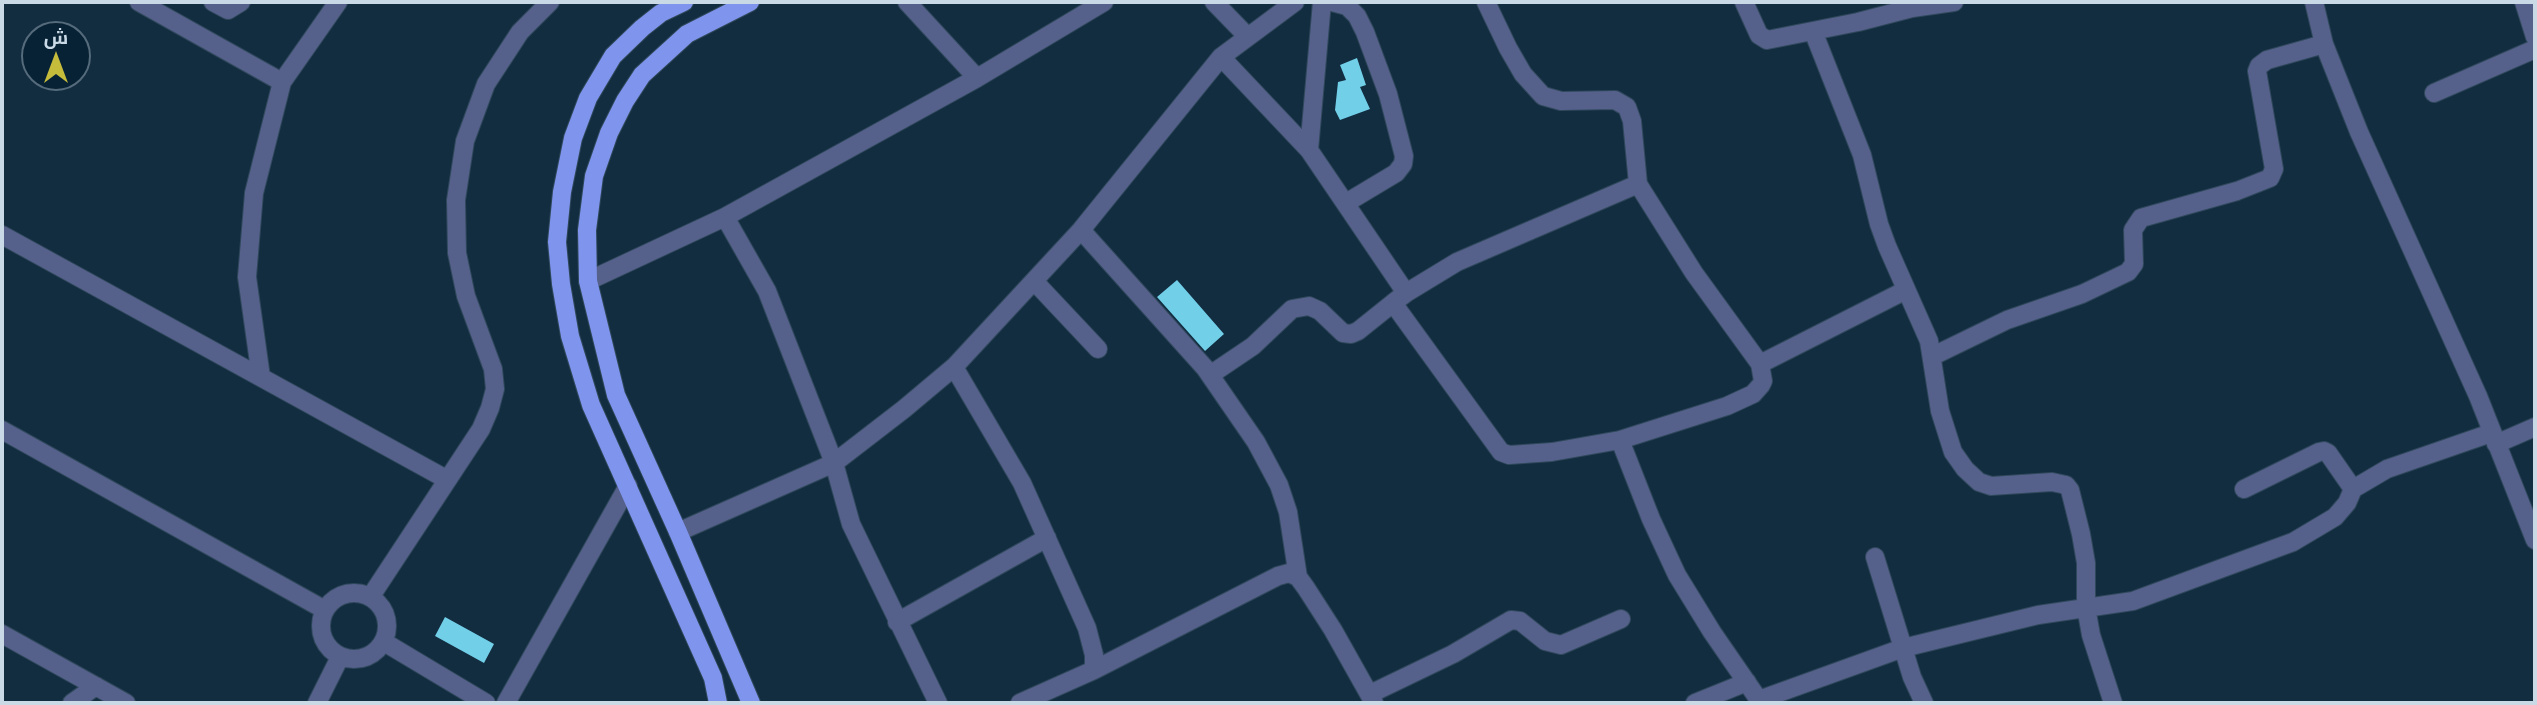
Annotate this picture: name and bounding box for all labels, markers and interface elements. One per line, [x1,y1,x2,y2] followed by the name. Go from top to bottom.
[21,21,91,91] north arrow
[44,25,68,48] text: ش

